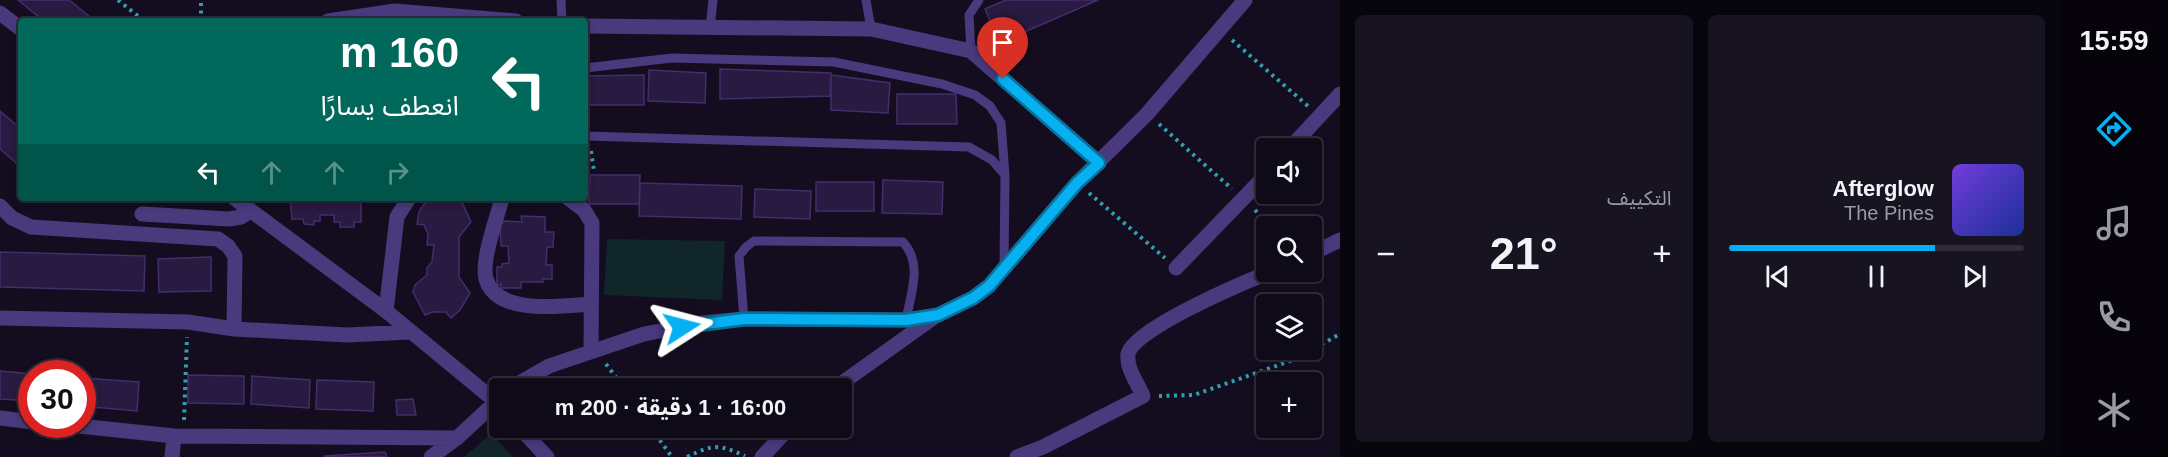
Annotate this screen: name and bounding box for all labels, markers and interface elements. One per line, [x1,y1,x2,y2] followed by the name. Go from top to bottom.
[977,17,1028,79] pin
[986,26,1019,59] icon: arrive
[2079,26,2149,56] text: 15:59
[340,29,459,76] text: 160 m
[480,42,558,120] icon: left
[320,91,459,121] text: انعطف يسارًا
[2093,108,2135,150] icon: directions
[1256,138,1322,438] map controls
[1256,138,1322,204] button: sound
[192,156,225,189] icon: left
[255,156,288,189] icon: ahead
[318,156,351,189] icon: ahead
[381,156,414,189] icon: right
[1833,176,1934,201] text: Afterglow
[1607,187,1672,209] text: التكييف
[1844,202,1934,224] text: The Pines
[2093,202,2135,244] icon: music
[1256,216,1322,282] button: search
[1490,228,1558,279] text: 21°
[1376,235,1395,272] text: −
[1652,235,1672,272] text: +
[1761,260,1794,293] icon: previous
[1860,260,1893,293] icon: pause
[1958,260,1991,293] icon: next
[1256,294,1322,360] button: layers
[650,295,714,359] position arrow
[2093,296,2135,338] icon: phone
[18,360,96,438] speed limit sign: 30
[1256,372,1322,438] button: +
[2093,389,2135,431] icon: climate
[555,395,786,420] text: 16:00 · 1 دقيقة · 200 m

